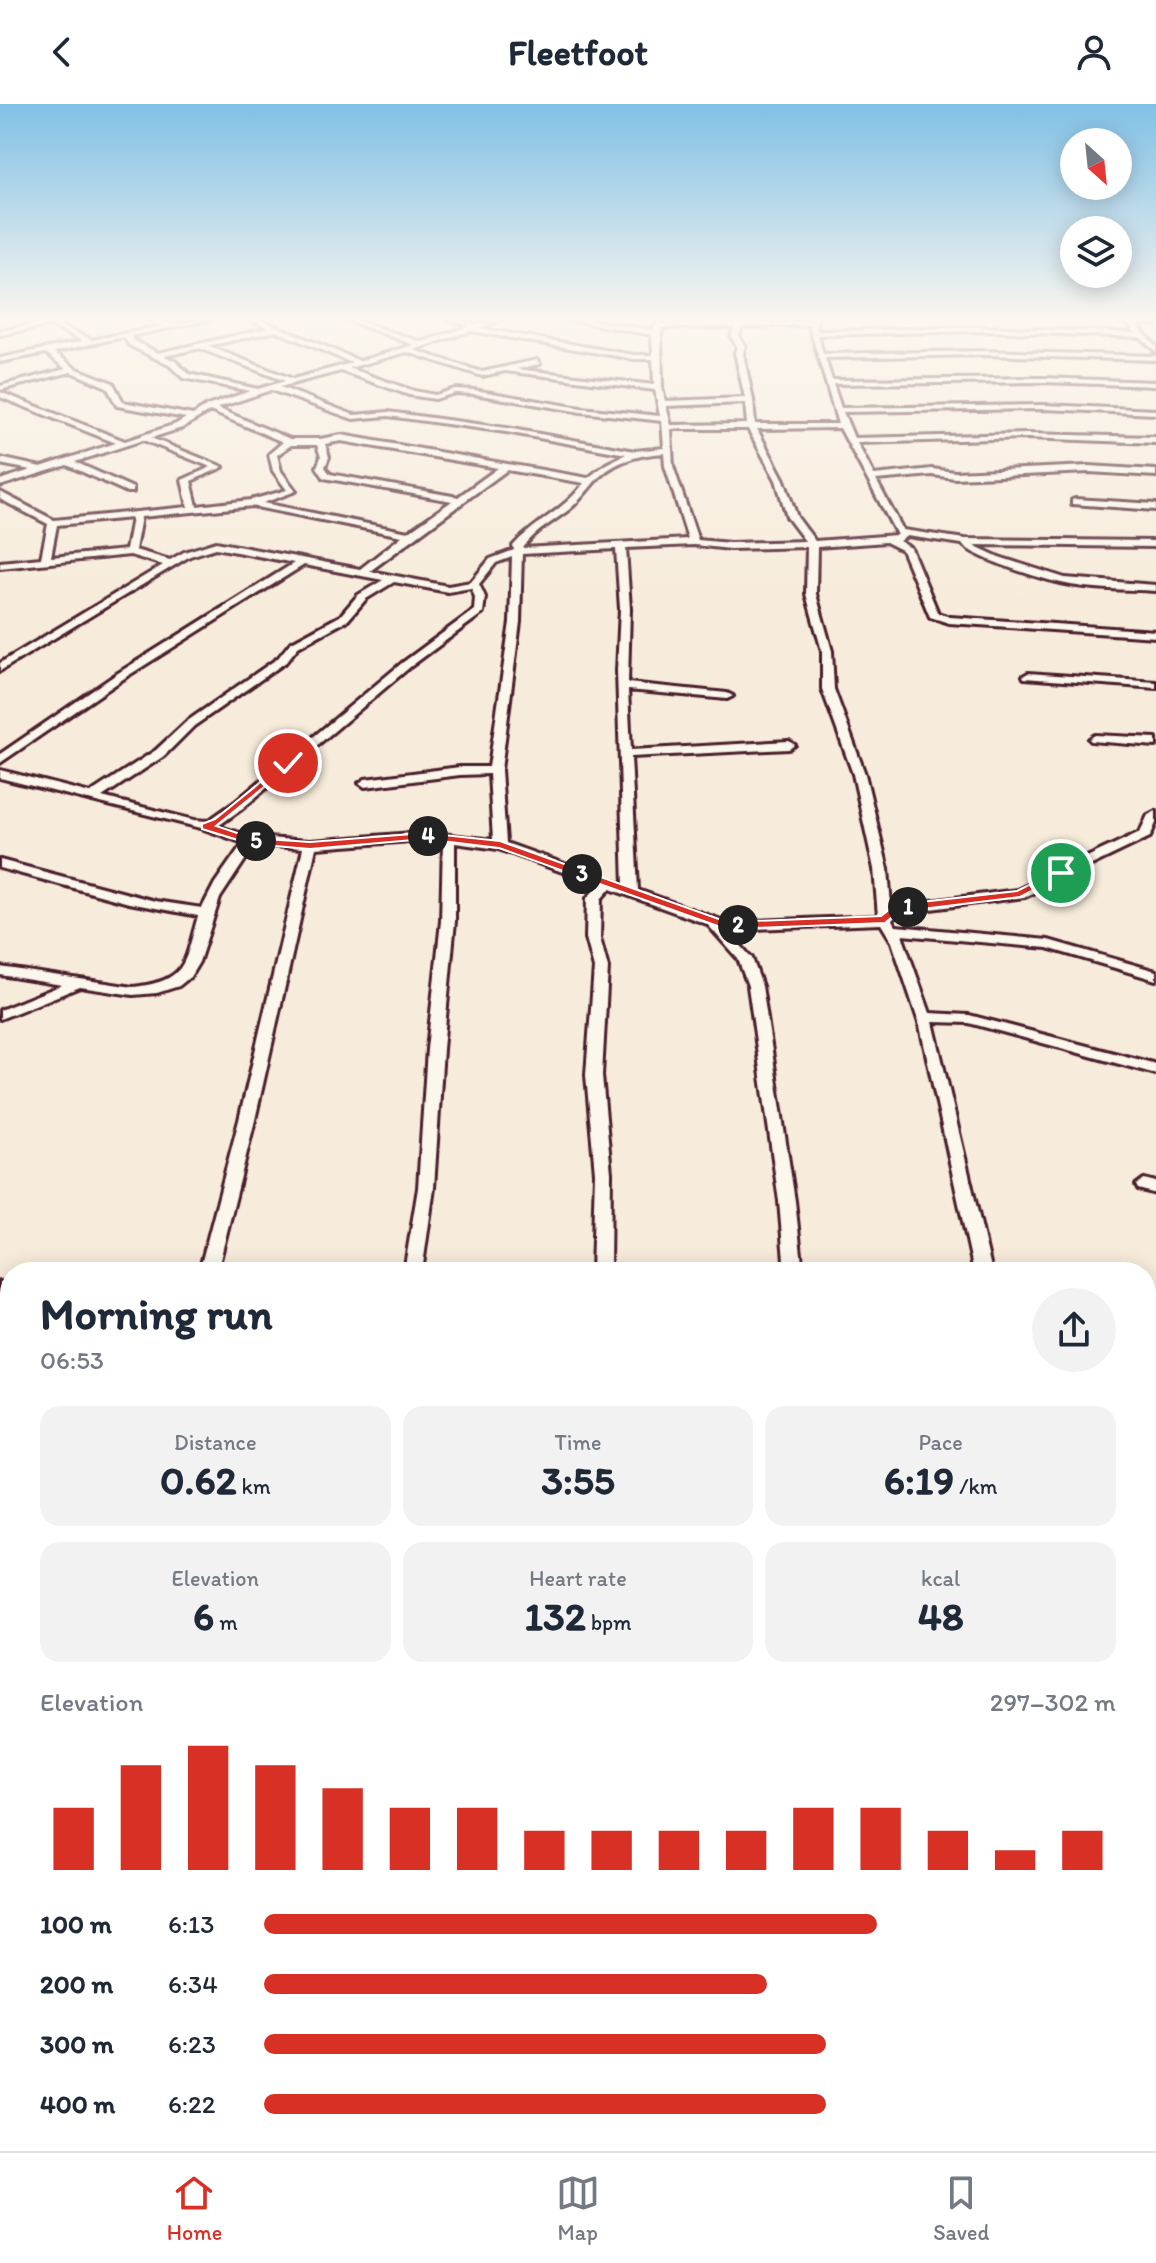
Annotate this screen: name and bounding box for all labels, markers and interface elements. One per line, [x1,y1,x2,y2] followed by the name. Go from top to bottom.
[40,30,84,74] icon: back
[1072,30,1116,74] icon: person
[508,31,648,74] text: Fleetfoot
[1060,128,1132,200] north arrow
[1060,128,1132,288] map controls
[1060,216,1132,288] button: layers
[254,729,322,797] pin
[266,741,310,785] icon: check
[408,816,448,856] pin: 4
[236,821,276,861] pin: 5
[421,822,435,849] text: 4
[250,827,262,854] text: 5
[1027,839,1095,907] pin
[1039,851,1083,895] icon: arrive
[562,854,602,894] pin: 3
[576,860,588,887] text: 3
[888,887,928,927] pin: 1
[903,893,913,920] text: 1
[718,905,758,945] pin: 2
[732,911,744,938] text: 2
[40,1287,273,1340] text: Morning run
[1032,1288,1116,1372] button: share
[40,1344,104,1376] text: 06:53
[174,1429,257,1456] text: Distance
[555,1429,601,1456] text: Time
[919,1429,963,1456] text: Pace
[160,1456,237,1504] text: 0.62
[541,1456,615,1504] text: 3:55
[884,1456,954,1504] text: 6:19
[237,1473,271,1500] text: km
[954,1473,998,1500] text: /km
[172,1565,259,1592] text: Elevation
[529,1565,627,1592] text: Heart rate
[921,1565,960,1592] text: kcal
[193,1592,214,1640] text: 6
[524,1592,586,1640] text: 132
[918,1592,964,1640] text: 48
[214,1609,238,1636] text: m
[586,1609,632,1636] text: bpm
[40,1686,143,1718] text: Elevation
[990,1686,1116,1718] text: 297–302 m
[40,1908,112,1940] text: 100 m
[168,1908,214,1940] text: 6:13
[40,1968,113,2000] text: 200 m
[168,1968,218,2000] text: 6:34
[40,2028,114,2060] text: 300 m
[168,2028,216,2060] text: 6:23
[40,2088,115,2120] text: 400 m
[168,2088,215,2120] text: 6:22
[167,2171,222,2246] tab: Home
[556,2171,600,2246] tab: Map
[933,2171,989,2246] tab: Saved

